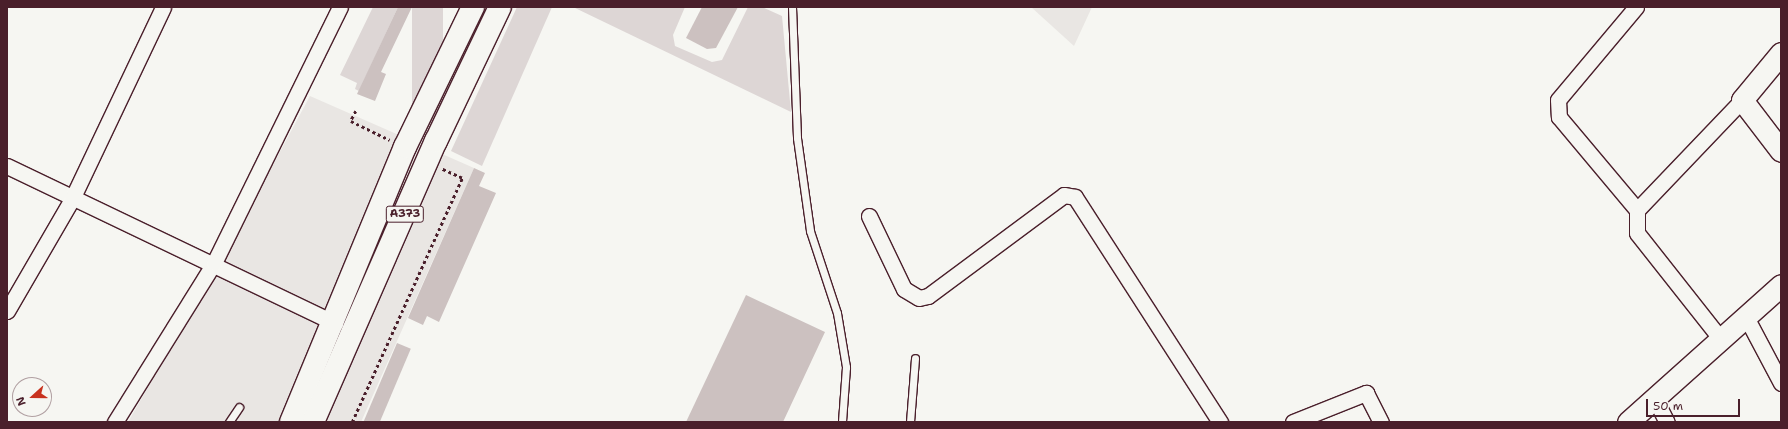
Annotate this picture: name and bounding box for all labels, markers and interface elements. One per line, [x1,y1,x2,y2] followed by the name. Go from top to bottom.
[385,205,425,223] road number: A373
[12,377,52,417] north arrow
[1648,391,1742,417] scale bar
[13,394,30,408] text: N
[1653,398,1683,414] text: 50 m

